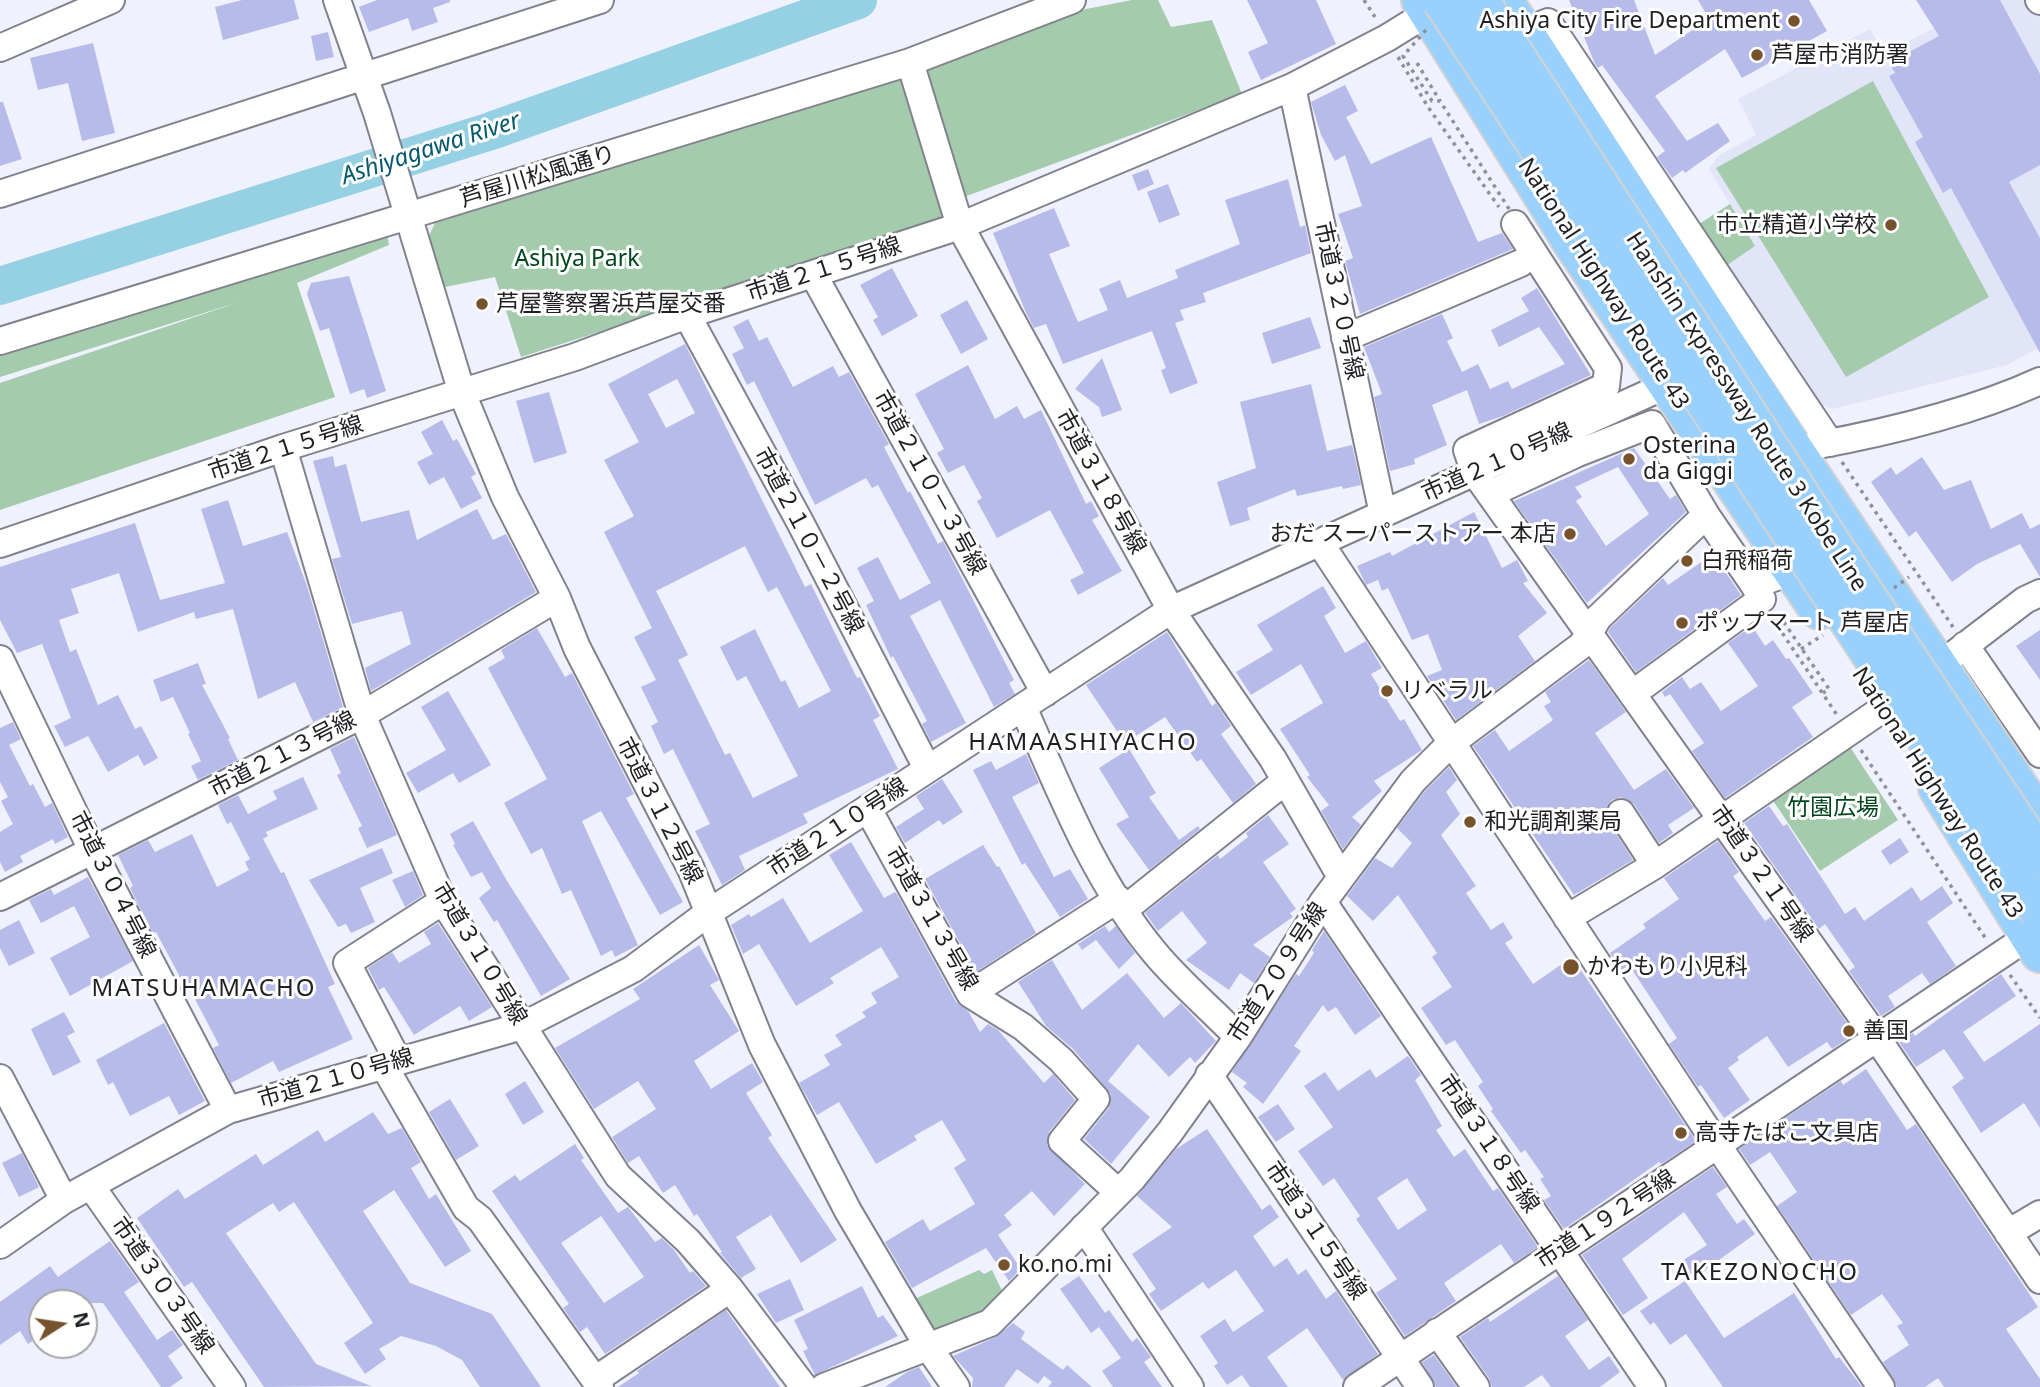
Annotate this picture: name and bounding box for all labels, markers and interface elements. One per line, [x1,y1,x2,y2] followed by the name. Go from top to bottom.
[1480,7,1780,35] place label: Ashiya City Fire Department
[1786,13,1802,29] marker: Ashiya City Fire Department
[1771,41,1909,69] place label: 芦屋市消防署
[1749,47,1765,63] marker: 芦屋市消防署
[338,107,524,191] water label: Ashiyagawa River
[457,140,619,214] street label: 芦屋川松風通り
[1511,153,1695,415] street label: National Highway Route 43
[1716,211,1877,239] place label: 市立精道小学校
[1883,217,1899,233] marker: 市立精道小学校
[1308,219,1368,383] street label: 市道３２０号線
[1619,227,1873,597] street label: Hanshin Expressway Route 3 Kobe Line
[743,232,905,308] street label: 市道２１５号線
[514,245,640,273] park label: Ashiya Park
[496,290,726,318] place label: 芦屋警察署浜芦屋交番
[474,296,490,312] marker: 芦屋警察署浜芦屋交番
[867,386,991,580] street label: 市道２１０－３号線
[1049,405,1151,559] street label: 市道３１８号線
[205,411,367,487] street label: 市道２１５号線
[1418,418,1576,508] street label: 市道２１０号線
[1643,432,1736,486] place label: Osterina da Giggi
[747,443,869,639] street label: 市道２１０－２号線
[1621,451,1637,467] marker: Osterina da Giggi
[1269,520,1556,548] place label: おだ スーパーストアー 本店
[1562,526,1578,542] marker: おだ スーパーストアー 本店
[1701,547,1793,575] place label: 白飛稲荷
[1679,553,1695,569] marker: 白飛稲荷
[1696,609,1909,637] place label: ポップマート 芦屋店
[1674,615,1690,631] marker: ポップマート 芦屋店
[1845,662,2029,924] street label: National Highway Route 43
[1401,677,1493,705] place label: リベラル
[1379,683,1395,699] marker: リベラル
[205,706,361,804] street label: 市道２１３号線
[970,729,1196,757] district label: HAMAASHIYACHO
[610,733,708,889] street label: 市道３１２号線
[763,773,913,883] street label: 市道２１０号線
[1787,794,1879,822] park label: 竹園広場
[1704,800,1818,948] street label: 市道３２１号線
[63,807,161,963] street label: 市道３０４号線
[1484,808,1622,836] place label: 和光調剤薬局
[1462,814,1478,830] marker: 和光調剤薬局
[879,842,983,996] street label: 市道３１３号線
[426,878,532,1030] street label: 市道３１０号線
[1223,898,1333,1048] street label: 市道２０９号線
[1587,953,1748,981] place label: かわもり小児科
[1561,957,1581,977] marker: かわもり小児科
[93,975,315,1003] district label: MATSUHAMACHO
[1863,1017,1909,1045] place label: 善国
[1841,1023,1857,1039] marker: 善国
[255,1044,417,1114] street label: 市道２１０号線
[1432,1070,1544,1218] street label: 市道３１８号線
[1695,1119,1879,1147] place label: 高寺たばこ文具店
[1673,1125,1689,1141] marker: 高寺たばこ文具店
[1259,1157,1371,1305] street label: 市道３１５号線
[1531,1165,1681,1275] street label: 市道１９２号線
[105,1212,219,1360] street label: 市道３０３号線
[1018,1251,1112,1279] place label: ko.no.mi
[996,1257,1012,1273] marker: ko.no.mi
[1662,1259,1858,1287] district label: TAKEZONOCHO
[28,1289,98,1359] north arrow
[67,1310,96,1330] text: N

